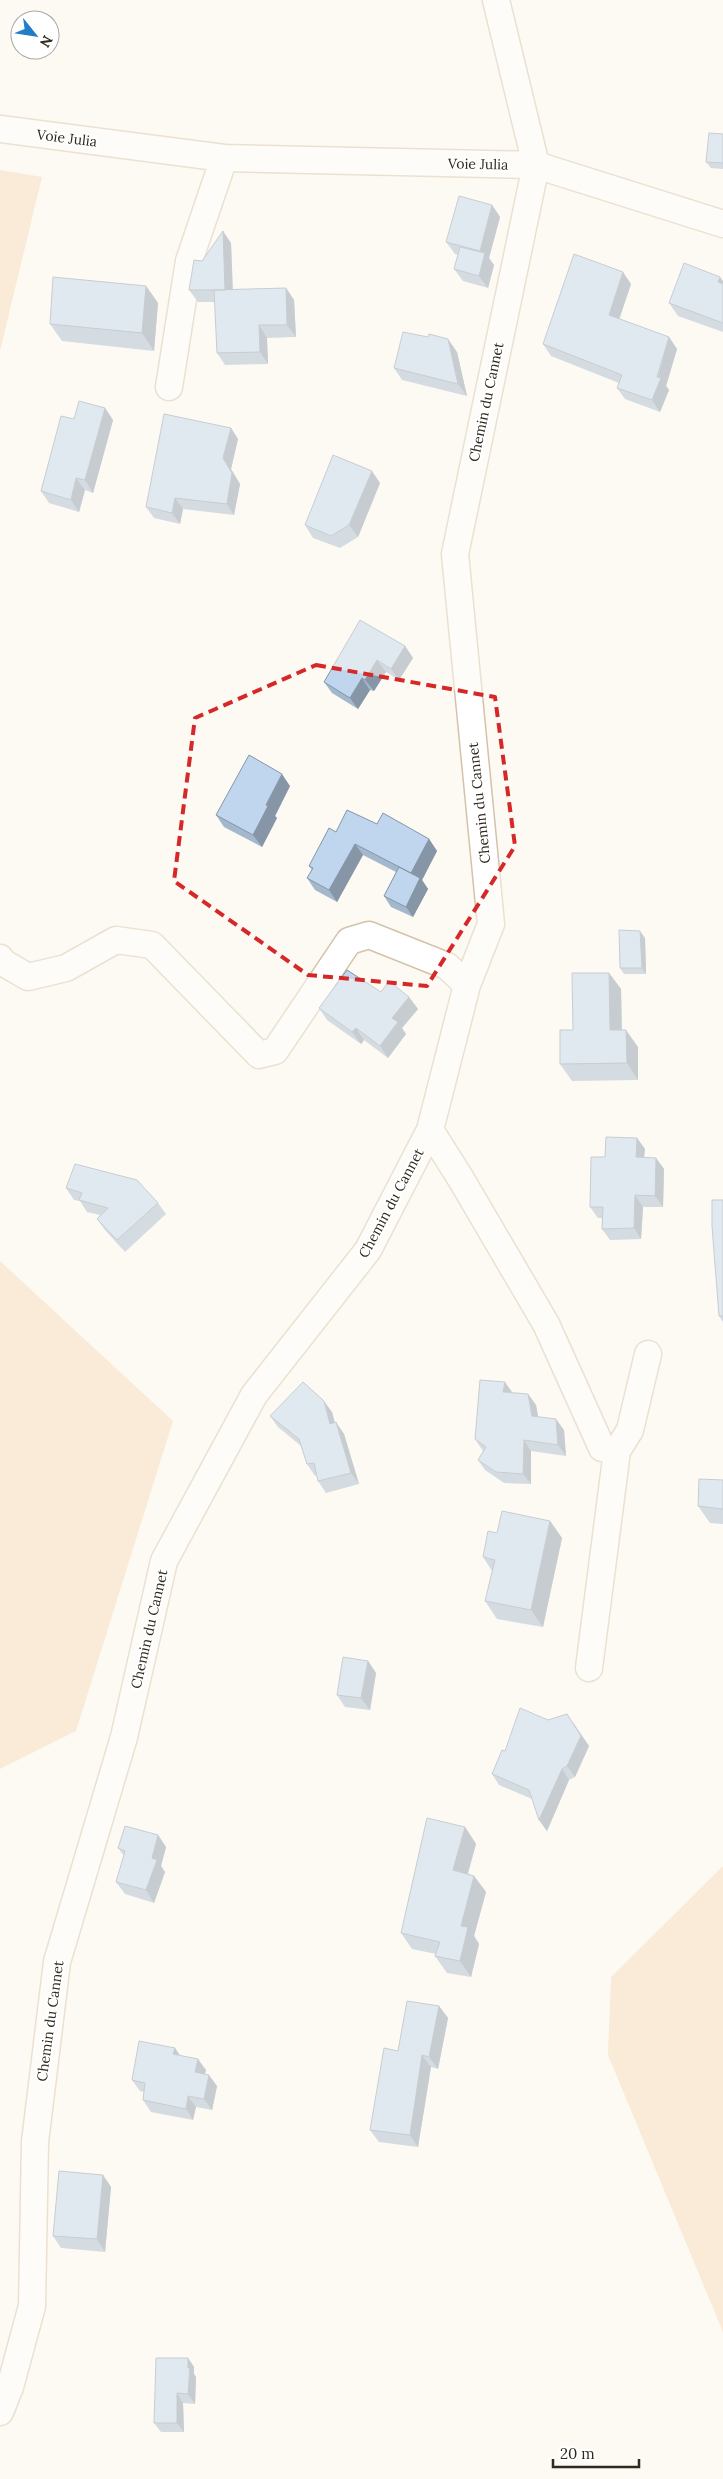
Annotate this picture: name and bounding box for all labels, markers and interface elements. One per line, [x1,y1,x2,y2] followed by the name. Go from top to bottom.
[10,10,60,60] north arrow
[36,32,57,51] text: N
[35,125,98,151] street label: Voie Julia
[447,154,508,174] street label: Voie Julia
[465,340,508,463] street label: Chemin du Cannet
[464,741,494,864] street label: Chemin du Cannet
[354,1145,428,1261] street label: Chemin du Cannet
[127,1567,172,1690] street label: Chemin du Cannet
[33,1959,67,2083] street label: Chemin du Cannet
[553,2436,639,2468] scale bar
[560,2444,595,2463] text: 20 m

